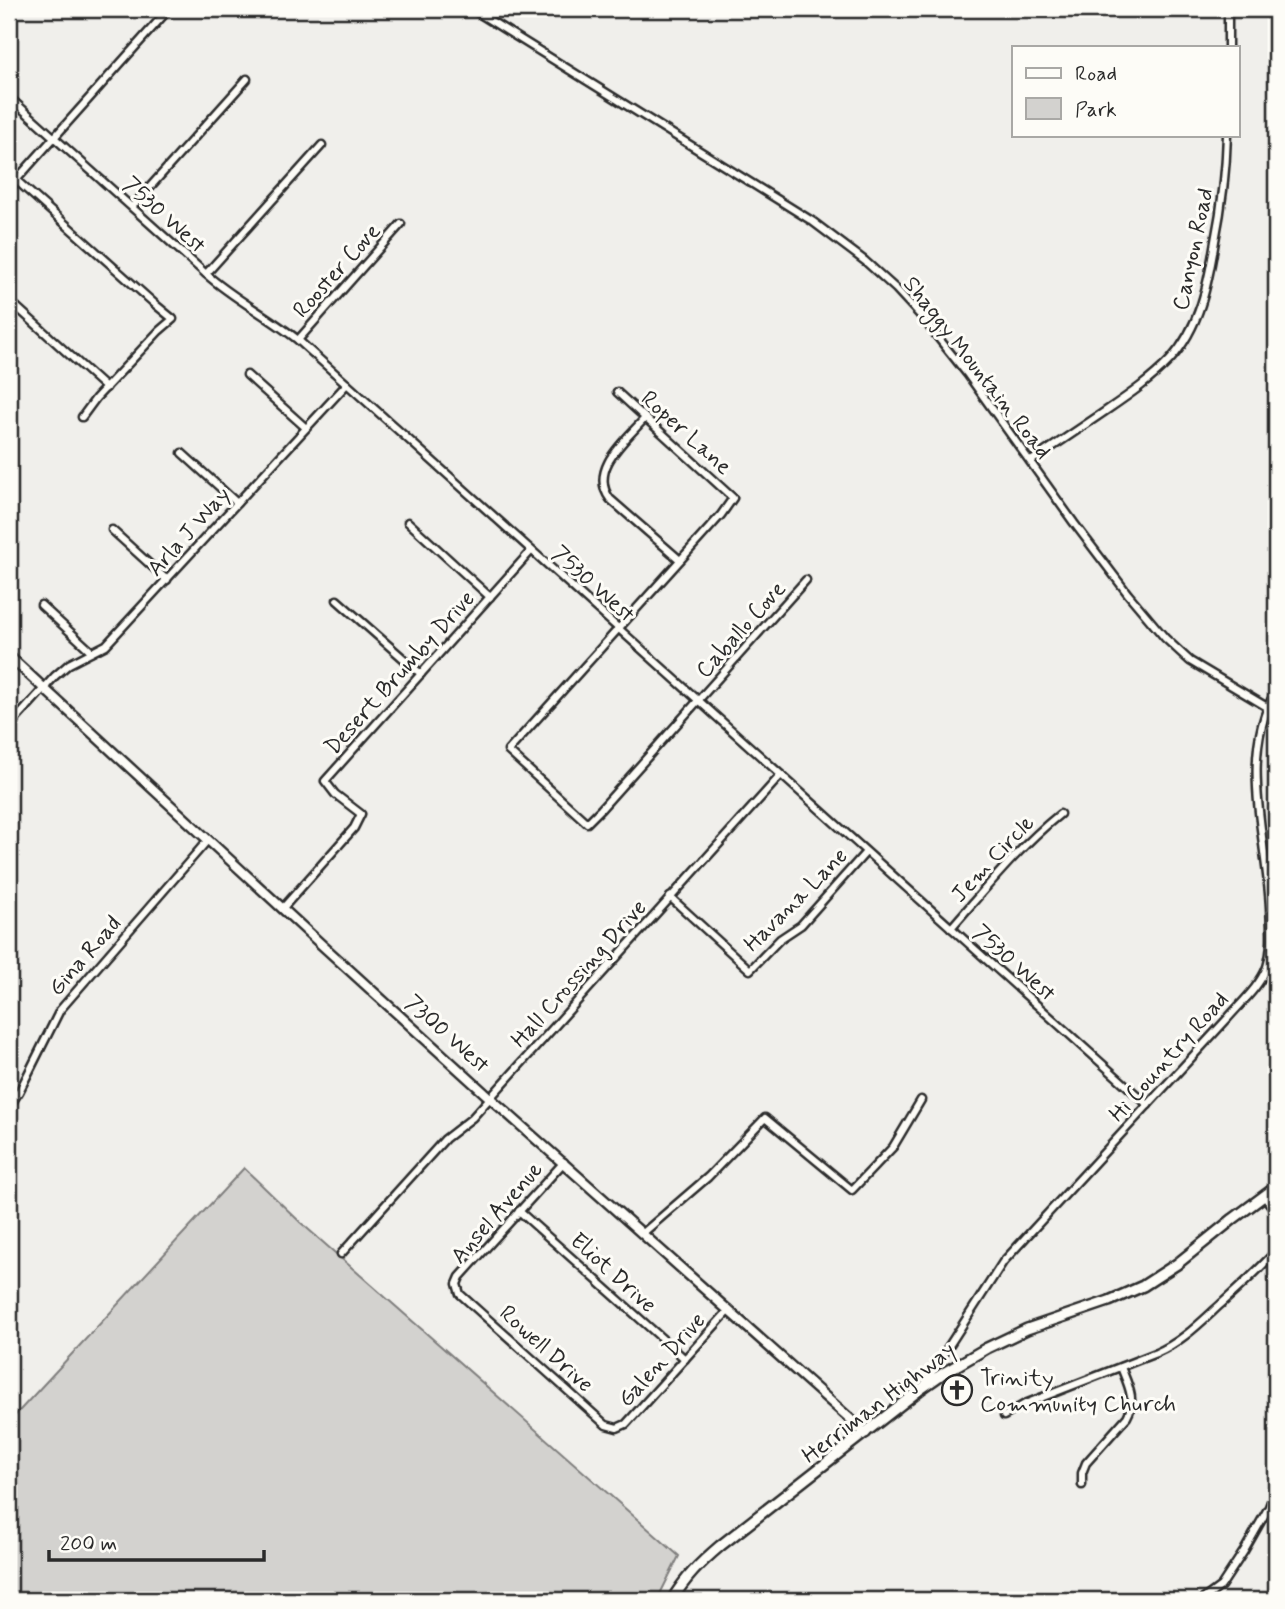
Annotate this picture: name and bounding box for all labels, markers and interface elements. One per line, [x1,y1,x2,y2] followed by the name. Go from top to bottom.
[1012,46,1240,136] legend
[1075,60,1117,88] text: Road
[1075,96,1117,124] text: Park
[116,170,212,261] street label: 7530 West
[1166,185,1222,313] street label: Canyon Road
[287,218,388,325] street label: Rooster Cove
[894,271,1057,467] street label: Shaggy Mountain Road
[634,385,738,482] street label: Roper Lane
[141,481,238,584] street label: Arla J Way
[545,539,641,630] street label: 7530 West
[690,575,793,685] street label: Caballo Cove
[319,585,482,762] street label: Desert Brumby Drive
[945,809,1042,910] street label: Jem Circle
[738,842,855,959] street label: Havana Lane
[505,894,654,1055] street label: Hall Crossing Drive
[42,910,129,1003] street label: Gina Road
[966,918,1062,1009] street label: 7530 West
[1103,986,1236,1129] street label: Hi Country Road
[398,989,495,1080] street label: 7300 West
[445,1156,550,1271] street label: Ansel Avenue
[563,1227,662,1320] street label: Eliot Drive
[492,1299,599,1400] street label: Rowell Drive
[612,1307,713,1414] street label: Galen Drive
[796,1336,962,1471] street label: Herriman Highway
[980,1364,1176,1420] place label: Trinity Community Church
[940,1373,974,1407] church icon: Trinity Community Church
[49,1518,264,1562] scale bar
[60,1530,117,1558] text: 200 m

